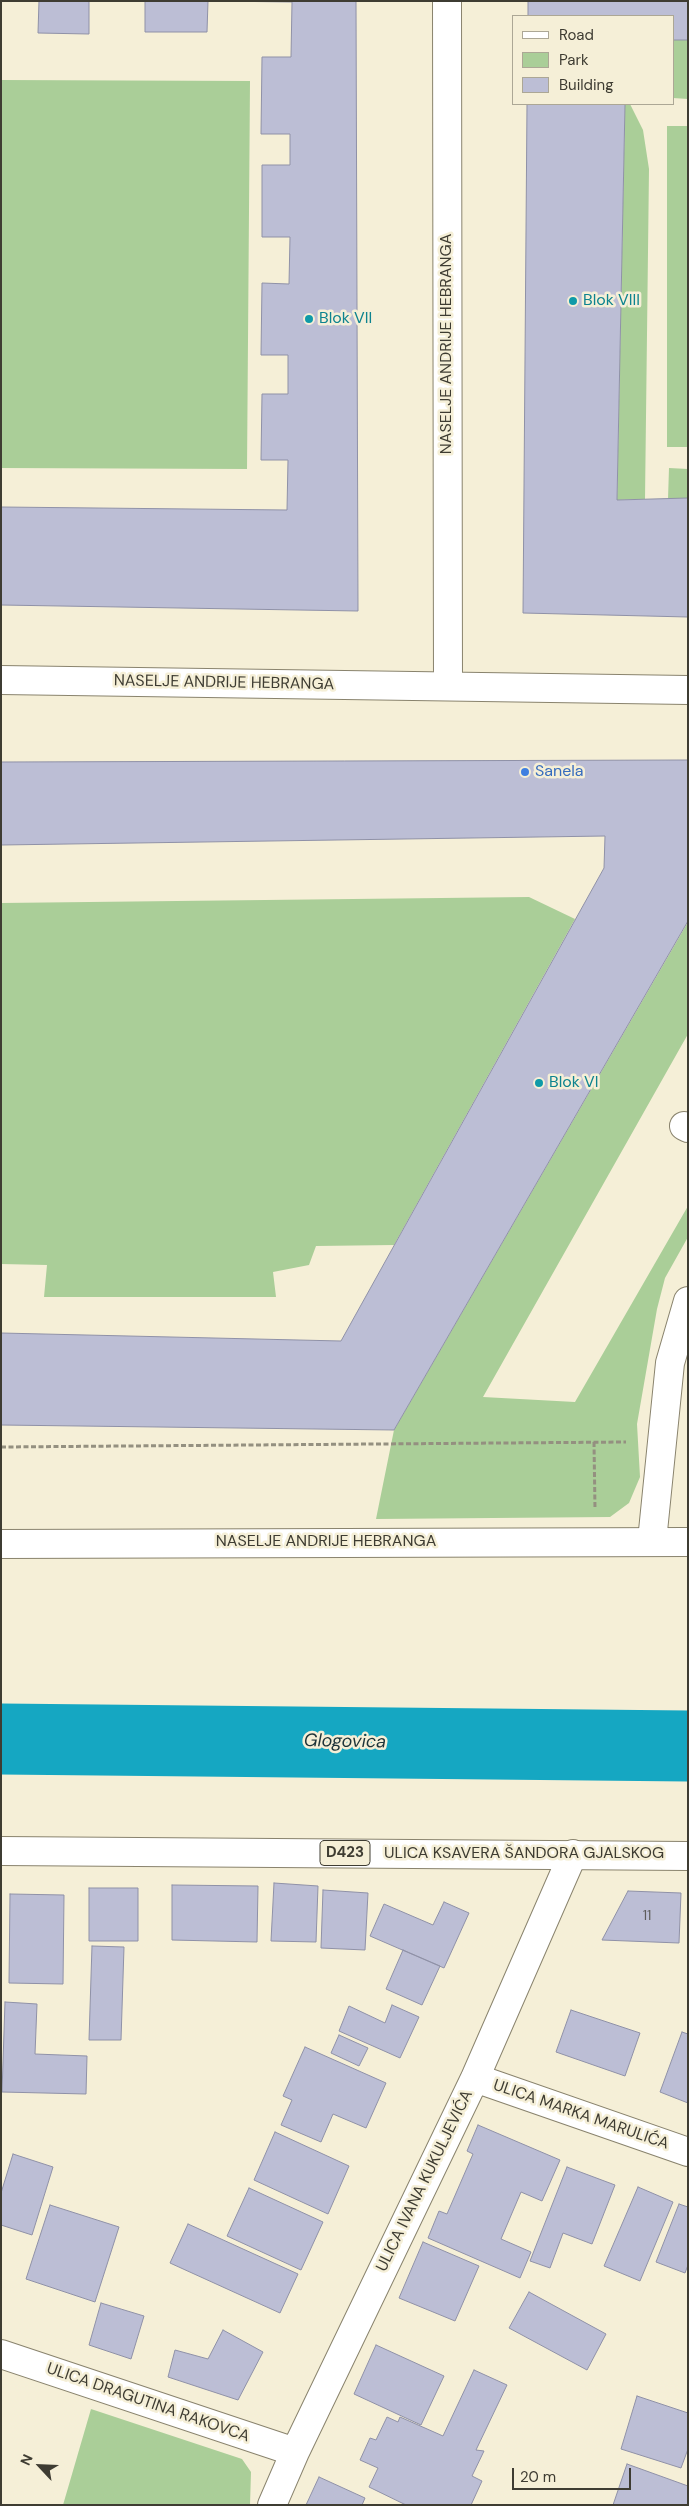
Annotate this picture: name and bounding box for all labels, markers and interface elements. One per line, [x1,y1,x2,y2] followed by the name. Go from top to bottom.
[512,15,674,105] legend
[559,25,594,45] text: Road
[559,50,589,70] text: Park
[559,75,614,95] text: Building
[437,234,457,454] street label: NASELJE ANDRIJE HEBRANGA
[583,291,640,311] place label: Blok VIII
[567,295,579,307] marker: Blok VIII
[319,309,372,329] place label: Blok VII
[303,313,315,325] marker: Blok VII
[114,671,334,695] street label: NASELJE ANDRIJE HEBRANGA
[535,762,584,782] place label: Sanela
[519,766,531,778] marker: Sanela
[549,1073,598,1093] place label: Blok VI
[533,1077,545,1089] marker: Blok VI
[216,1532,436,1552] street label: NASELJE ANDRIJE HEBRANGA
[304,1730,386,1754] water label: Glogovica
[320,1840,370,1866] road number: D423
[384,1844,664,1864] street label: ULICA KSAVERA ŠANDORA GJALSKOG
[643,1908,651,1924] house number: 11
[491,2076,671,2154] street label: ULICA MARKA MARULIĆA
[373,2087,477,2275] street label: ULICA IVANA KUKULJEVIĆA
[44,2359,252,2447] street label: ULICA DRAGUTINA RAKOVCA
[15,2441,65,2491] north arrow
[16,2451,37,2468] text: N
[514,2458,633,2490] scale bar
[520,2467,556,2487] text: 20 m

